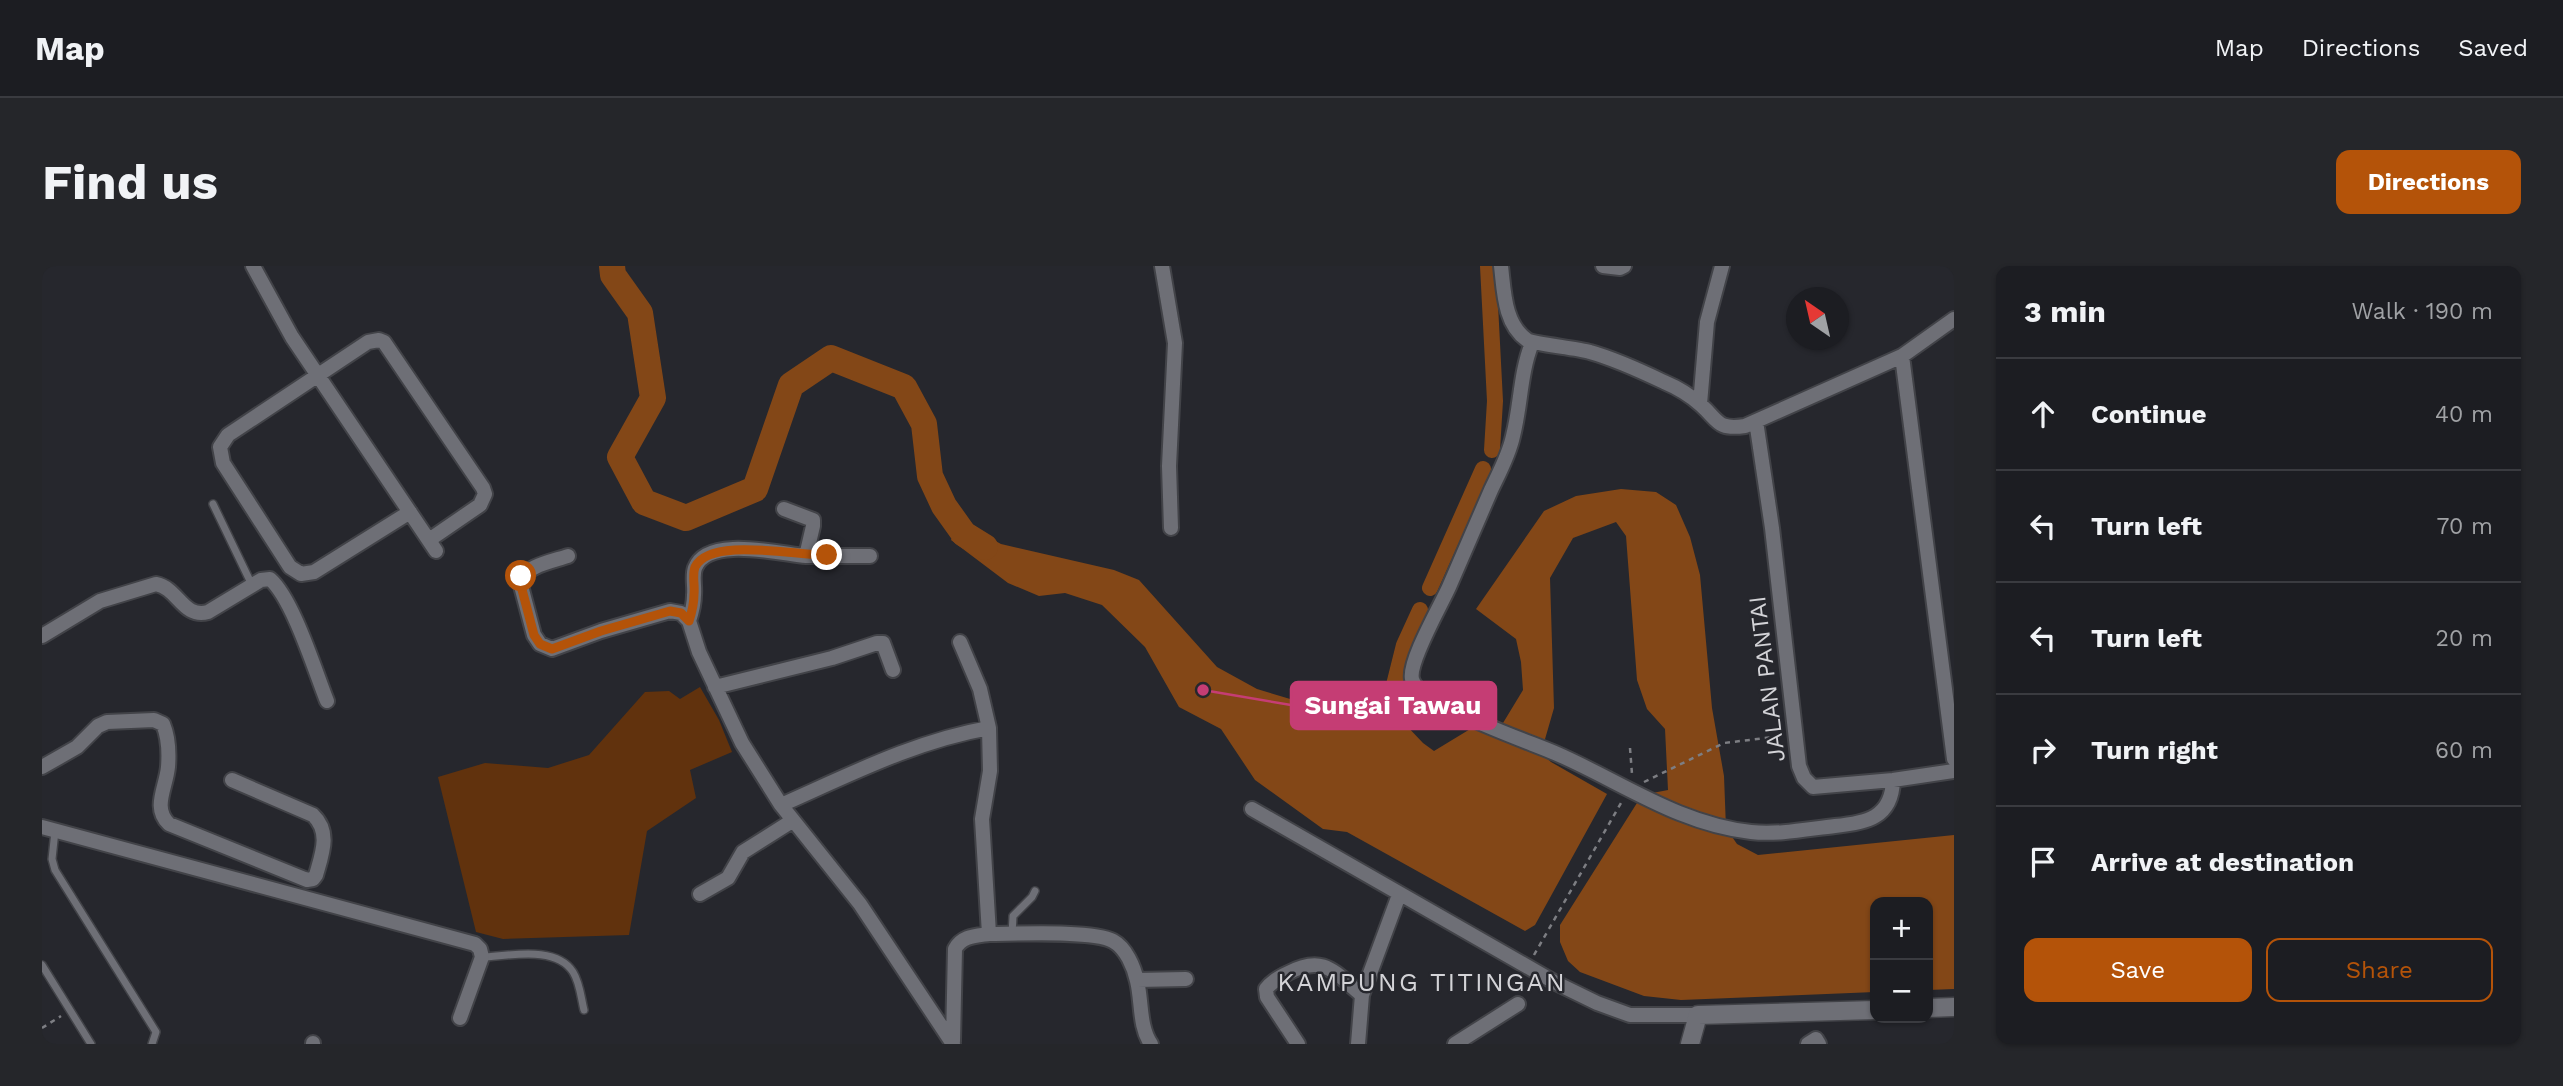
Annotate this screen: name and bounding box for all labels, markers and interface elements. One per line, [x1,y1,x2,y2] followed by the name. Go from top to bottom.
[35,29,105,68] text: Map
[2215,34,2264,62] text: Map
[2302,34,2420,62] text: Directions
[2458,34,2528,62] text: Saved
[2336,150,2521,214] button: Directions
[42,153,218,211] text: Find us
[1786,287,1849,350] north arrow
[2024,294,2106,329] text: 3 min
[2352,298,2493,325] text: Walk · 190 m
[2024,395,2062,433] icon: ahead
[2091,399,2207,429] text: Continue
[2435,401,2493,428] text: 40 m
[2024,507,2062,545] icon: left
[2091,511,2202,541] text: Turn left
[2436,513,2493,540] text: 70 m
[811,539,842,570] route end
[505,560,536,591] route start
[1743,594,1791,764] street label: JALAN PANTAI
[2024,619,2062,657] icon: left
[2091,623,2202,653] text: Turn left
[2436,625,2493,652] text: 20 m
[1291,682,1496,729] callout: Sungai Tawau
[1305,690,1481,720] text: Sungai Tawau
[2024,731,2062,769] icon: right
[2091,735,2218,765] text: Turn right
[2435,737,2493,764] text: 60 m
[2024,843,2062,881] icon: arrive
[2091,847,2354,877] text: Arrive at destination
[1870,897,1933,1023] map controls
[1870,897,1933,960] button: +
[2024,938,2252,1002] button: Save
[2266,938,2493,1002] button: Share
[1870,960,1933,1023] button: −
[1277,967,1567,997] district label: KAMPUNG TITINGAN

